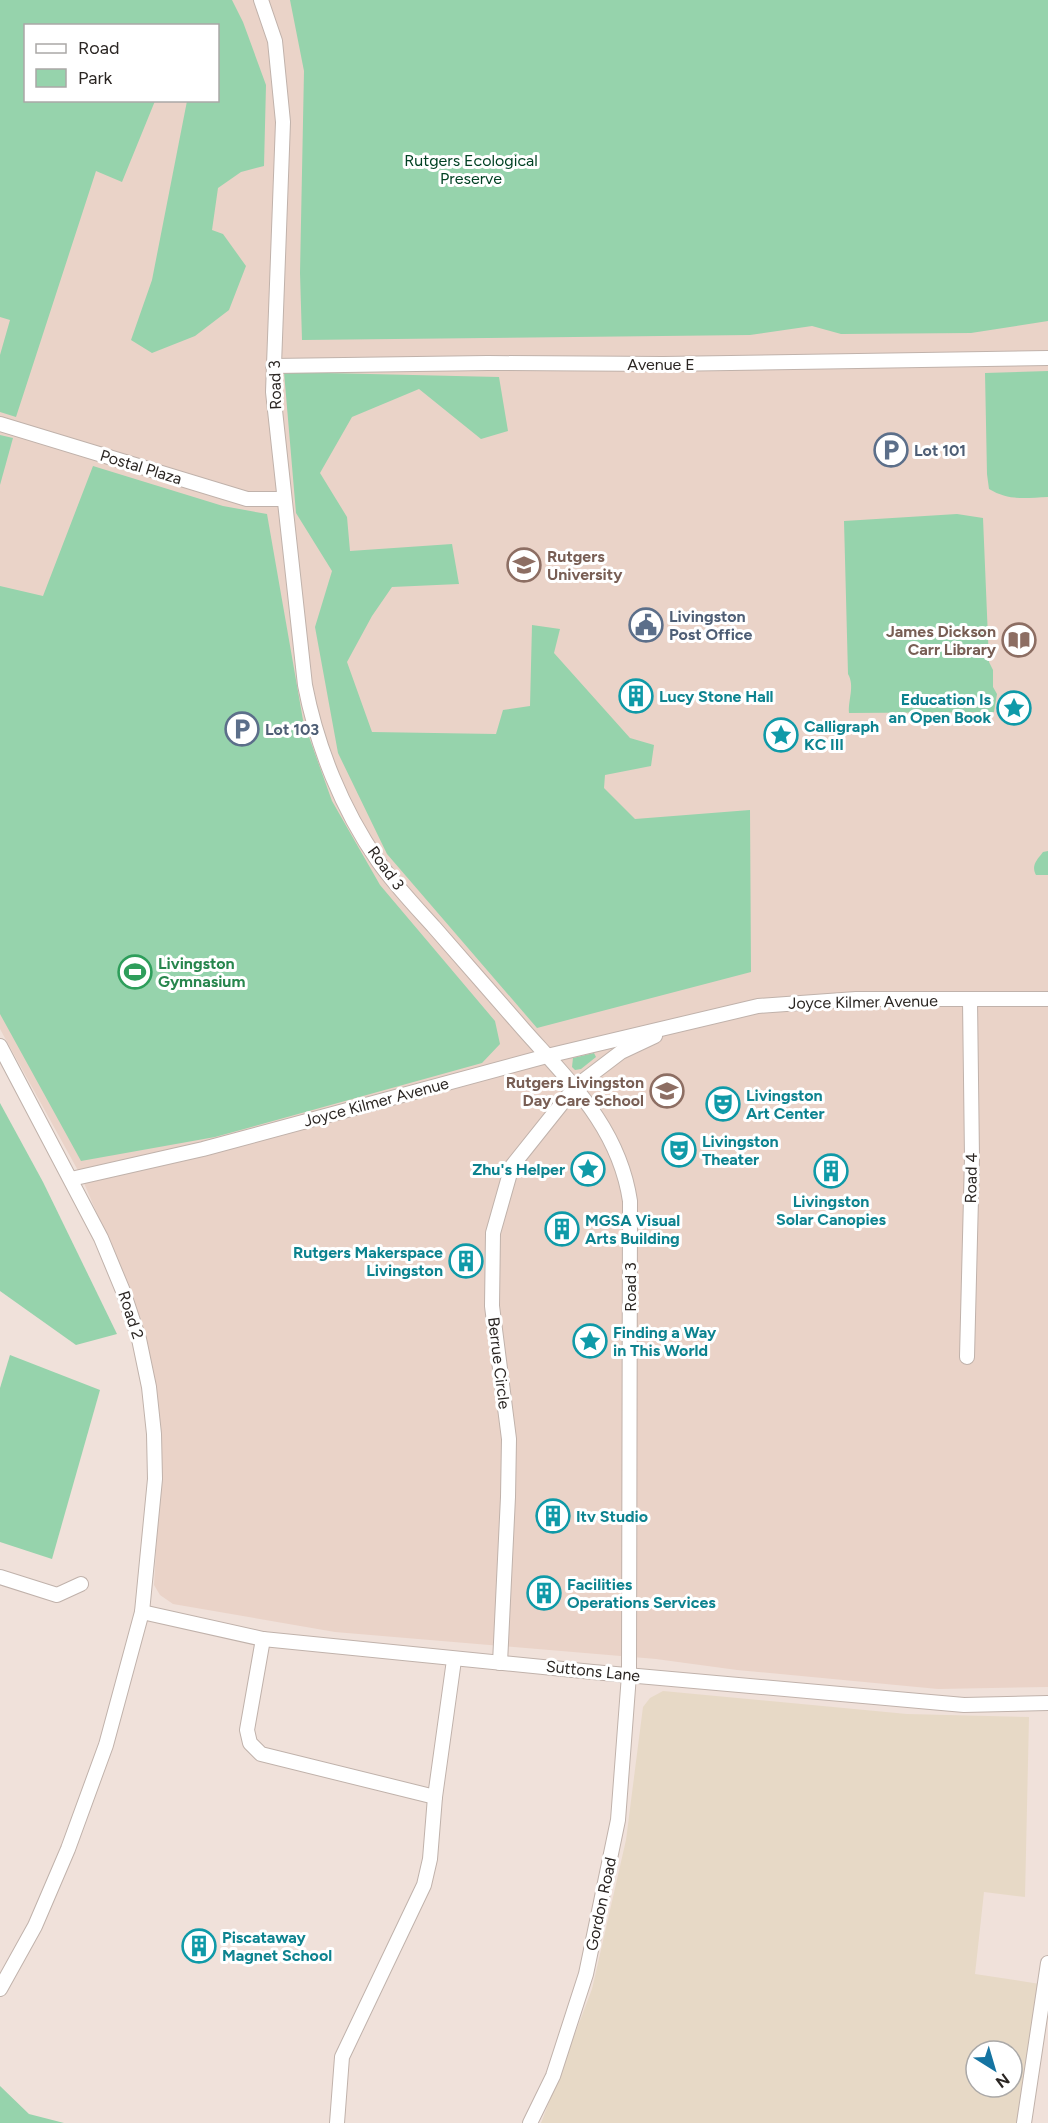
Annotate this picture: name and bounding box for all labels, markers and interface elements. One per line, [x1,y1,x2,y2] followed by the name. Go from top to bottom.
[24,24,219,102] legend
[78,37,119,59] text: Road
[78,67,113,89] text: Park
[404,151,538,188] park label: Rutgers Ecological Preserve
[627,355,695,374] street label: Avenue E
[265,360,285,410] street label: Road 3
[873,432,909,468] parking icon: Lot 101
[914,441,966,460] place label: Lot 101
[98,446,184,488] street label: Postal Plaza
[506,547,542,583] school or university icon: Rutgers University
[547,547,623,584] place label: Rutgers University
[628,607,664,643] public building icon: Livingston Post Office
[669,607,753,644] place label: Livingston Post Office
[886,622,997,659] place label: James Dickson Carr Library
[1001,622,1037,658] library icon: James Dickson Carr Library
[618,678,654,714] building icon: Lucy Stone Hall
[659,687,774,706] place label: Lucy Stone Hall
[889,690,992,727] place label: Education Is an Open Book
[996,690,1032,726] place icon: Education Is an Open Book
[224,711,260,747] parking icon: Lot 103
[763,717,799,753] place icon: Calligraph KC III
[804,717,879,754] place label: Calligraph KC III
[265,720,319,739] place label: Lot 103
[364,842,408,894] street label: Road 3
[117,954,153,990] sports icon: Livingston Gymnasium
[158,954,245,991] place label: Livingston Gymnasium
[788,991,938,1013] street label: Joyce Kilmer Avenue
[301,1073,451,1131] street label: Joyce Kilmer Avenue
[506,1073,644,1110] place label: Rutgers Livingston Day Care School
[649,1073,685,1109] school or university icon: Rutgers Livingston Day Care School
[705,1086,741,1122] theatre icon: Livingston Art Center
[746,1086,825,1123] place label: Livingston Art Center
[661,1132,697,1168] theatre icon: Livingston Theater
[702,1132,779,1169] place label: Livingston Theater
[570,1151,606,1187] place icon: Zhu's Helper
[961,1152,981,1204] street label: Road 4
[813,1153,849,1189] building icon: Livingston Solar Canopies
[472,1160,565,1179] place label: Zhu's Helper
[776,1192,887,1229] place label: Livingston Solar Canopies
[544,1211,580,1247] building icon: MGSA Visual Arts Building
[585,1211,680,1248] place label: MGSA Visual Arts Building
[293,1243,443,1280] place label: Rutgers Makerspace Livingston
[448,1243,484,1279] building icon: Rutgers Makerspace Livingston
[621,1262,640,1312] street label: Road 3
[114,1288,148,1342] street label: Road 2
[484,1316,514,1410] street label: Berrue Circle
[572,1323,608,1359] place icon: Finding a Way in This World
[613,1323,717,1360] place label: Finding a Way in This World
[535,1498,571,1534] building icon: Itv Studio
[576,1507,648,1526] place label: Itv Studio
[526,1575,562,1611] building icon: Facilities Operations Services
[567,1575,716,1612] place label: Facilities Operations Services
[545,1657,641,1685] street label: Suttons Lane
[582,1855,620,1953] street label: Gordon Road
[181,1928,217,1964] building icon: Piscataway Magnet School
[222,1928,332,1965] place label: Piscataway Magnet School
[964,2039,1024,2099] north arrow
[992,2069,1013,2092] text: N

